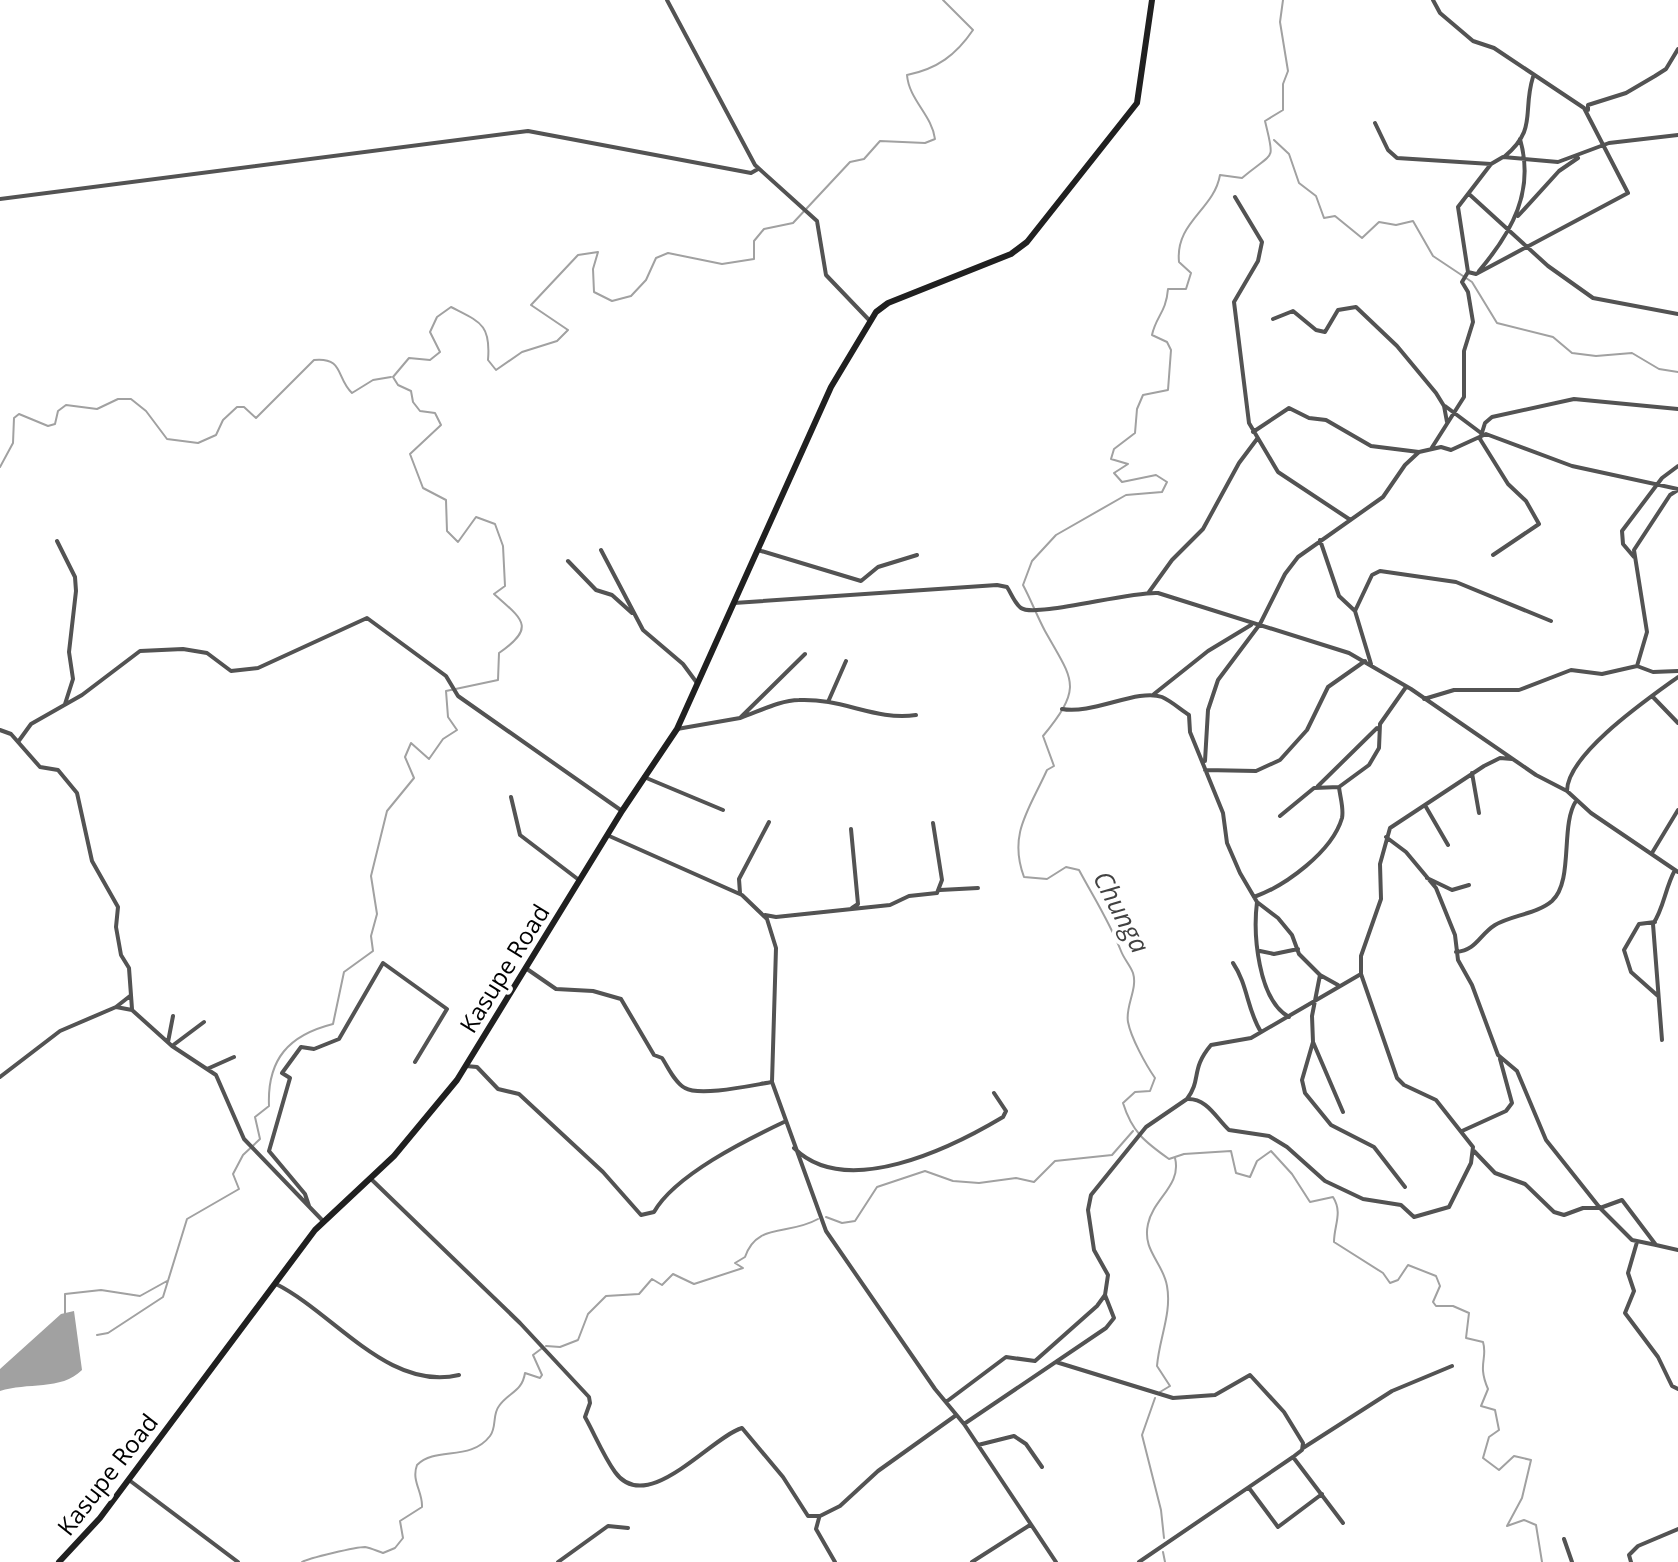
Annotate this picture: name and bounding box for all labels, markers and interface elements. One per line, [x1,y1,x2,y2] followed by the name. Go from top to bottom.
[1085,864,1159,959] water label: Chunga
[451,898,556,1039] street label: Kasupe Road
[49,1406,165,1542] street label: Kasupe Road

